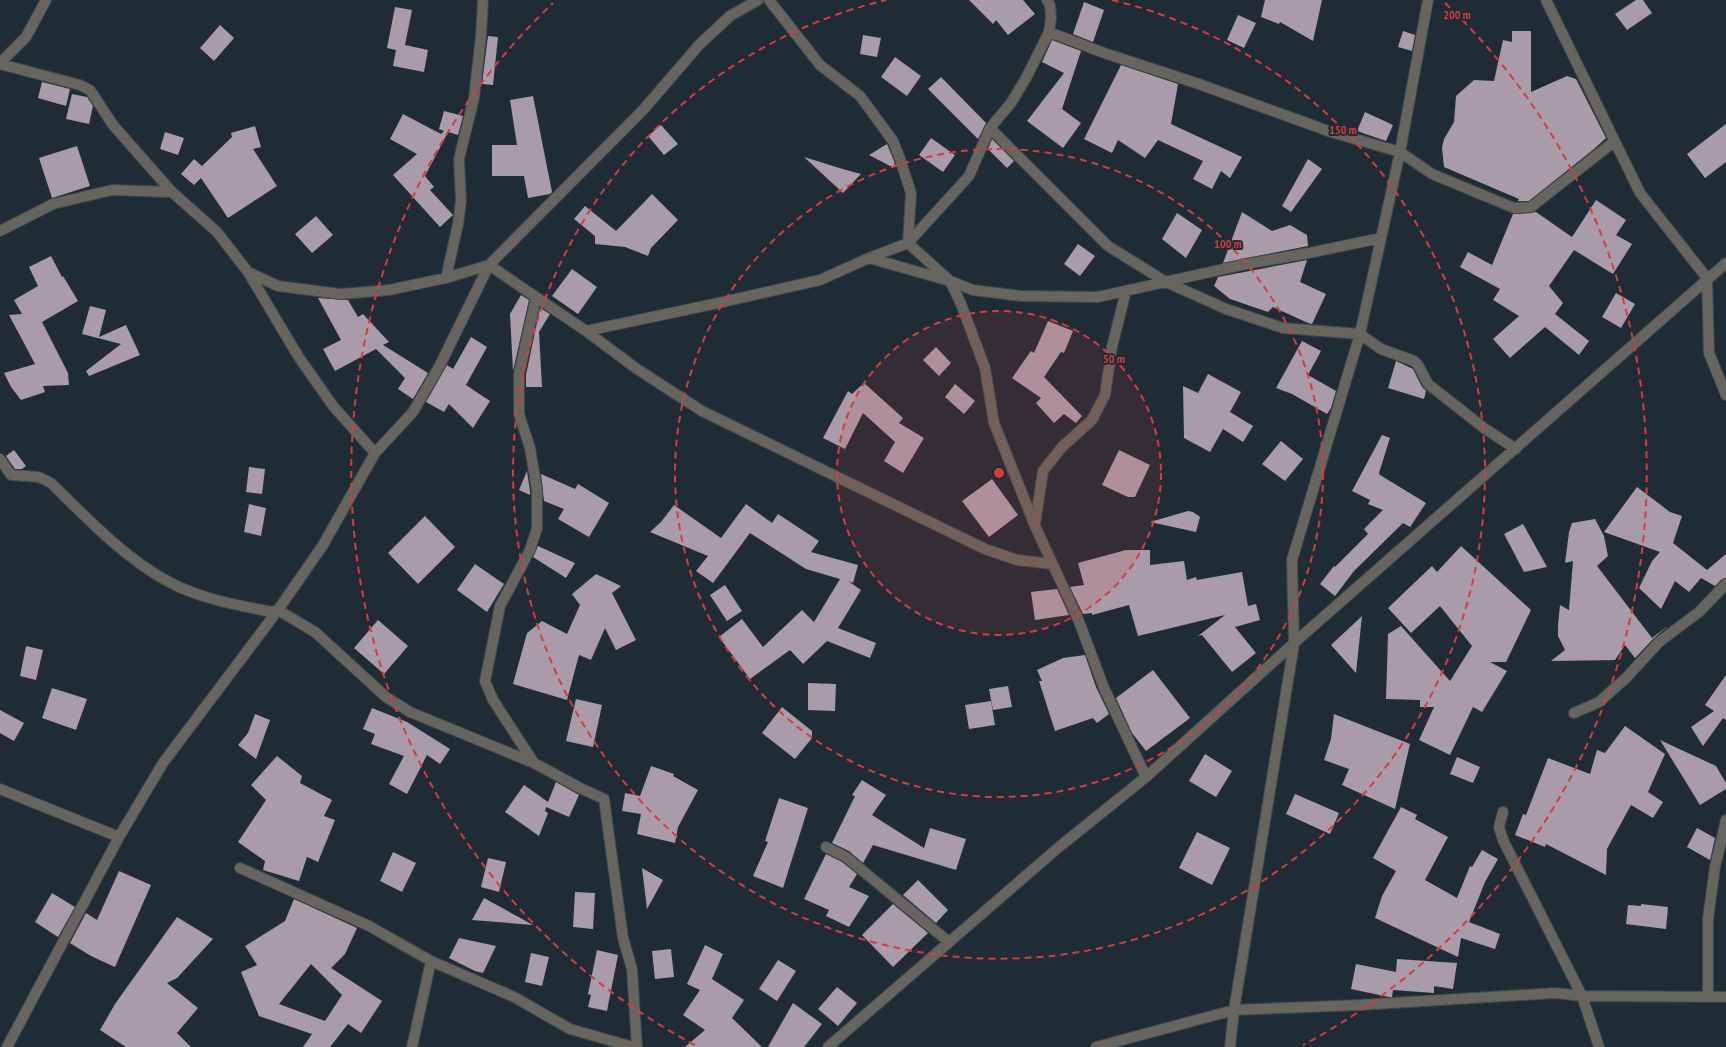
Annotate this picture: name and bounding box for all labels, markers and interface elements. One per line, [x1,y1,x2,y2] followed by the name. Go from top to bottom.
[1443,7,1471,22] text: 200 m
[1329,122,1357,137] text: 150 m
[1214,236,1242,251] text: 100 m
[1103,351,1125,366] text: 50 m
[992,466,1006,480] centre of rings

